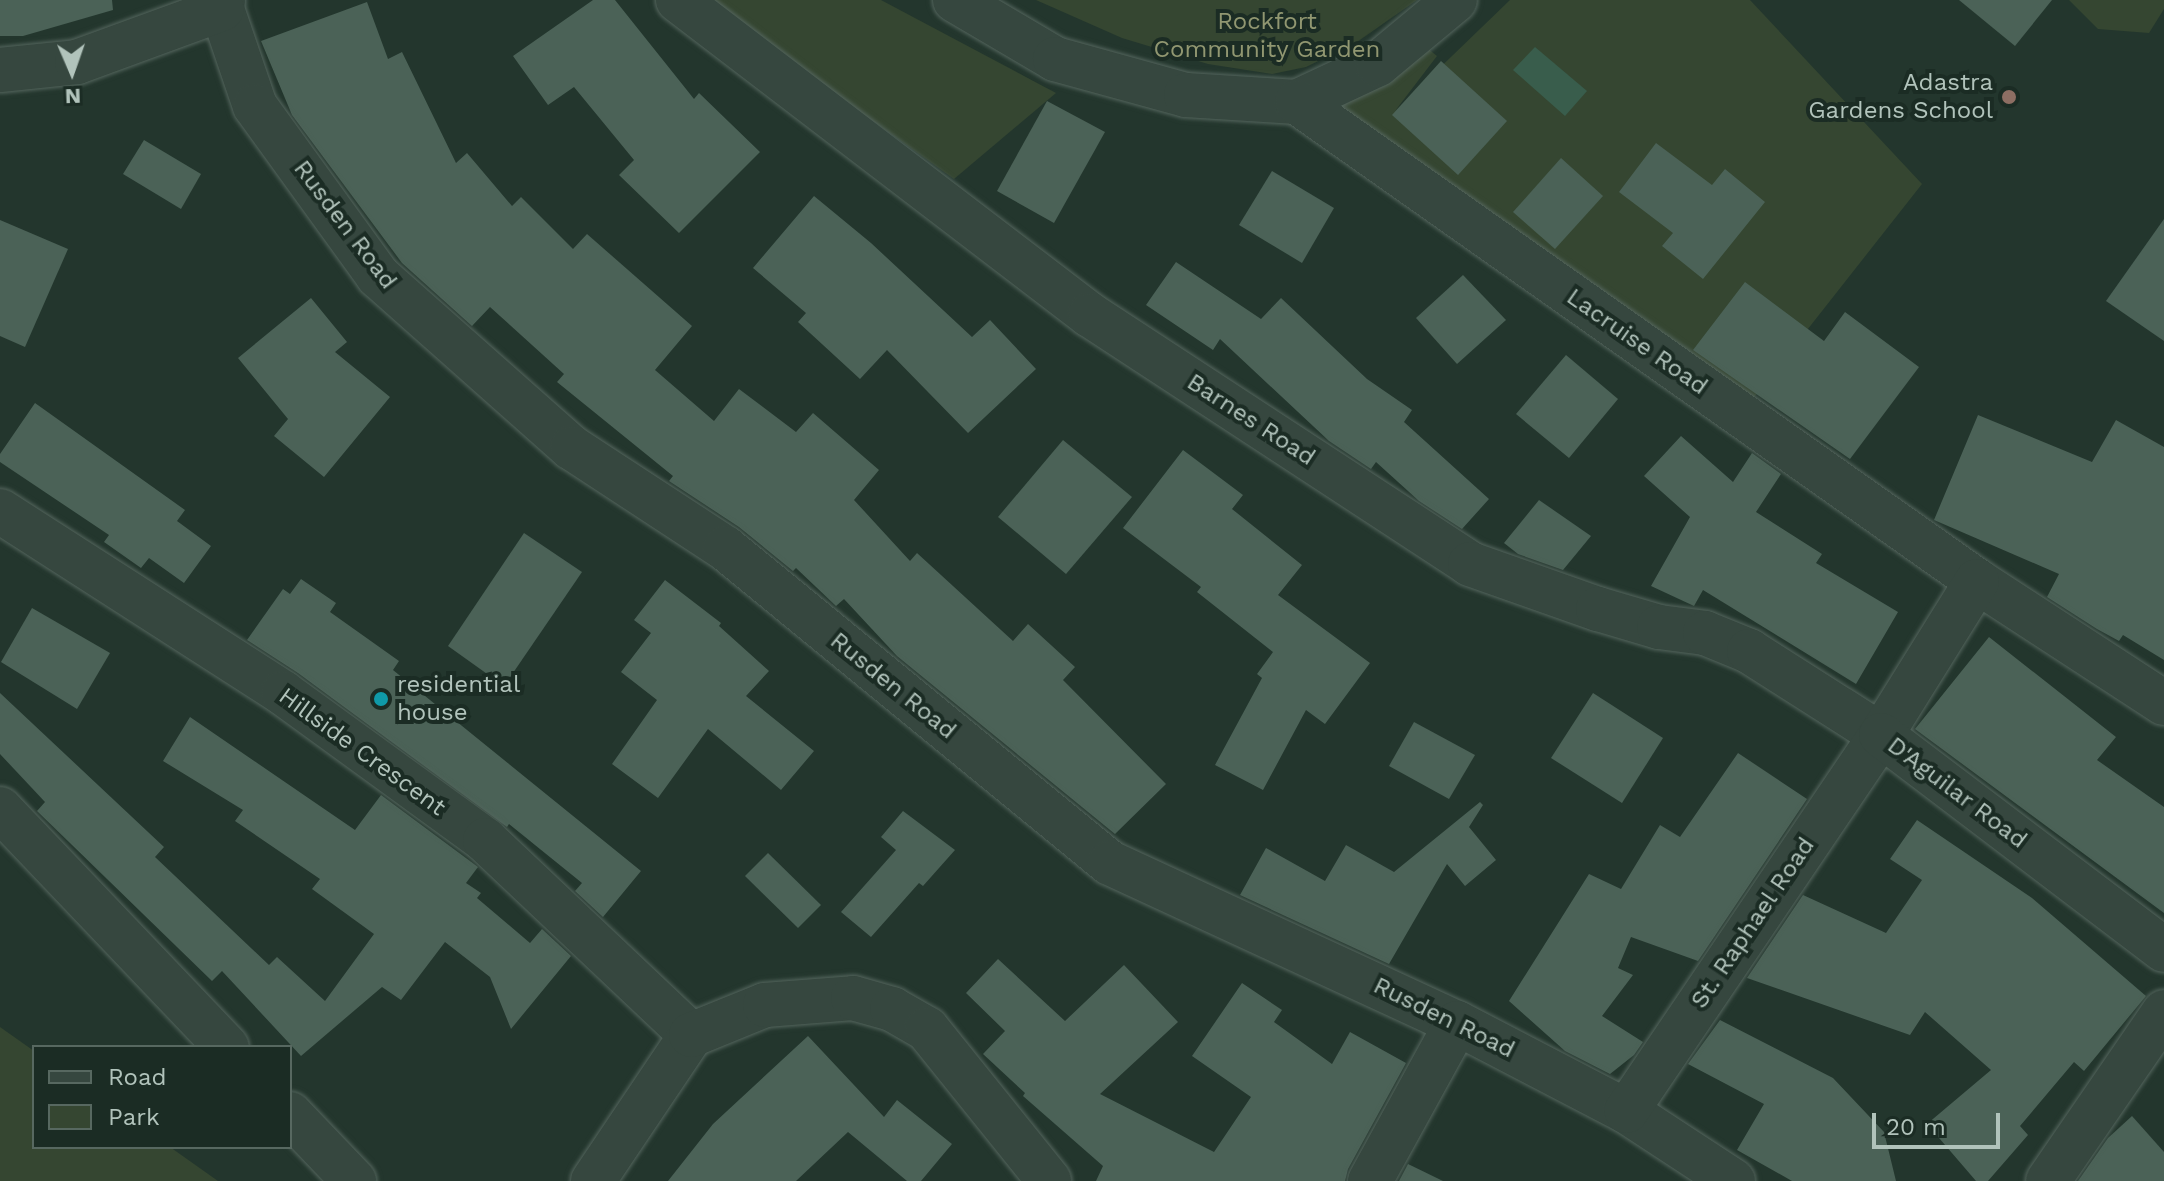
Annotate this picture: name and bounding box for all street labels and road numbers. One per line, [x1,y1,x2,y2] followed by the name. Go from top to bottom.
[287,155,403,295] street label: Rusden Road
[1561,283,1713,401] street label: Lacruise Road
[1181,368,1321,472] street label: Barnes Road
[824,626,962,746] street label: Rusden Road
[273,682,451,822] street label: Hillside Crescent
[1881,731,2033,855] street label: D'Aguilar Road
[1685,832,1821,1014] street label: St. Raphael Road
[1369,971,1519,1065] street label: Rusden Road

